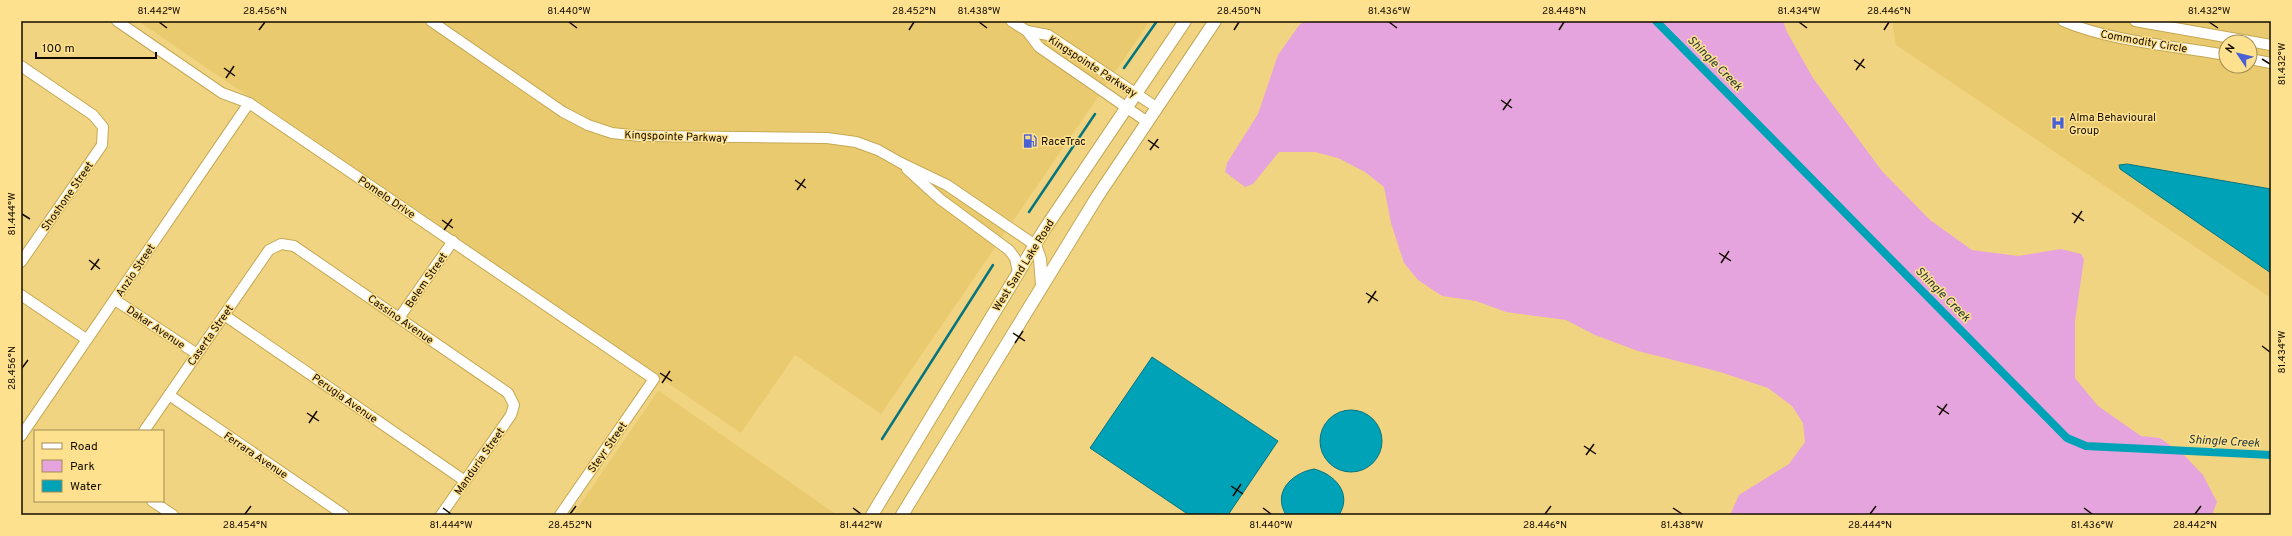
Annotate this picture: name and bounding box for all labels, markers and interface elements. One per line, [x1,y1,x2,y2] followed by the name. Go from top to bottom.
[137,5,181,18] text: 81.442°W
[243,5,287,18] text: 28.456°N
[547,5,591,18] text: 81.440°W
[892,5,936,18] text: 28.452°N
[958,5,1000,18] text: 81.438°W
[1217,5,1261,18] text: 28.450°N
[1368,5,1410,18] text: 81.436°W
[1542,5,1586,18] text: 28.448°N
[1778,5,1820,18] text: 81.434°W
[1867,5,1911,18] text: 28.446°N
[2188,5,2230,18] text: 81.432°W
[2099,27,2188,57] street label: Commodity Circle
[1045,33,1140,101] street label: Kingspointe Parkway
[1683,33,1746,95] water label: Shingle Creek
[36,34,156,60] scale bar
[2218,34,2258,74] north arrow
[42,41,75,57] text: 100 m
[2223,42,2239,56] text: N
[2276,43,2289,85] text: 81.432°W
[2069,111,2156,138] place label: Alma Behavioural Group
[2050,115,2066,131] hospital icon: Alma Behavioural Group
[624,128,728,146] street label: Kingspointe Parkway
[1022,133,1038,149] fuel station icon: RaceTrac
[1041,135,1086,149] place label: RaceTrac
[39,159,97,234] street label: Shoshone Street
[355,174,418,222] street label: Pomelo Drive
[6,192,19,236] text: 81.444°W
[990,217,1058,314] street label: West Sand Lake Road
[113,241,159,300] street label: Anzio Street
[403,250,451,311] street label: Belem Street
[1911,264,1974,326] water label: Shingle Creek
[365,292,436,348] street label: Cassino Avenue
[185,302,237,369] street label: Caserta Street
[123,303,188,353] street label: Dakar Avenue
[2276,331,2289,373] text: 81.434°W
[6,346,19,390] text: 28.456°N
[309,371,380,427] street label: Perugia Avenue
[585,419,631,476] street label: Steyr Street
[451,425,508,498] street label: Manduria Street
[221,429,290,482] street label: Ferrara Avenue
[34,430,164,502] legend
[2188,432,2261,452] water label: Shingle Creek
[70,439,98,455] text: Road
[70,459,95,475] text: Park
[70,479,102,495] text: Water
[223,519,267,532] text: 28.454°N
[429,519,473,532] text: 81.444°W
[548,519,592,532] text: 28.452°N
[839,519,883,532] text: 81.442°W
[1249,519,1293,532] text: 81.440°W
[1523,519,1567,532] text: 28.446°N
[1661,519,1703,532] text: 81.438°W
[1848,519,1892,532] text: 28.444°N
[2071,519,2113,532] text: 81.436°W
[2173,519,2217,532] text: 28.442°N

